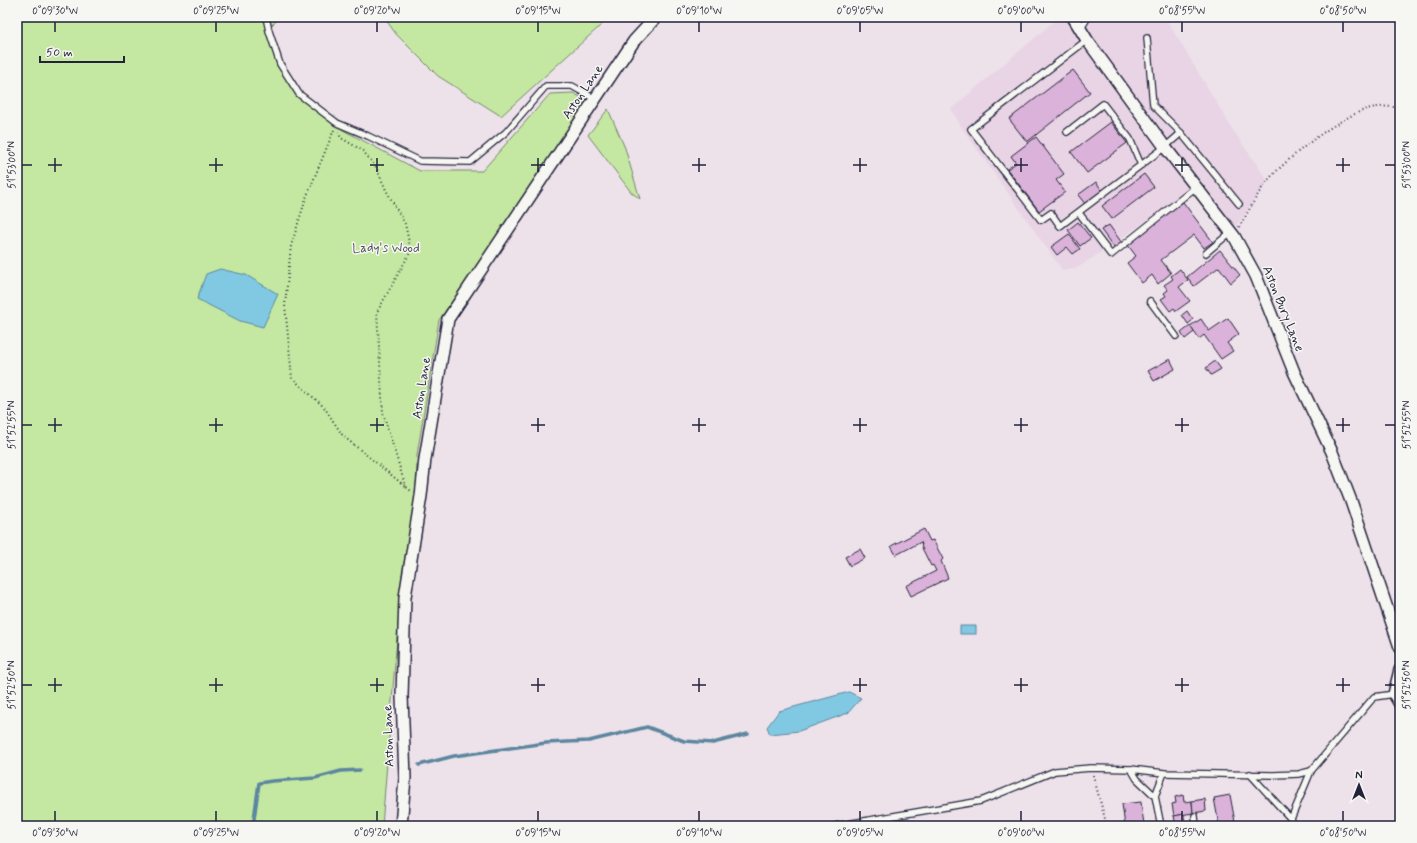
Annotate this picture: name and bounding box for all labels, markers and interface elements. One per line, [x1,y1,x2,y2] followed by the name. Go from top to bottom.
[32,4,78,18] text: 0°09'30"W
[193,4,239,18] text: 0°09'25"W
[354,4,400,18] text: 0°09'20"W
[515,4,561,18] text: 0°09'15"W
[676,4,722,18] text: 0°09'10"W
[837,4,883,18] text: 0°09'05"W
[998,4,1044,18] text: 0°09'00"W
[1159,4,1205,18] text: 0°08'55"W
[1320,4,1366,18] text: 0°08'50"W
[40,38,124,64] scale bar
[46,45,73,61] text: 50 m
[559,61,607,123] street label: Aston Lane
[5,141,19,189] text: 51°53'00"N
[1400,141,1414,189] text: 51°53'00"N
[352,240,420,257] park label: Lady's Wood
[1258,264,1308,354] street label: Aston Bury Lane
[409,356,435,420] street label: Aston Lane
[5,400,19,449] text: 51°52'55"N
[1400,400,1414,449] text: 51°52'55"N
[5,660,19,710] text: 51°52'50"N
[1400,660,1414,710] text: 51°52'50"N
[379,705,399,767] street label: Aston Lane
[1339,765,1379,805] north arrow
[1355,769,1363,783] text: N
[32,826,78,840] text: 0°09'30"W
[193,826,239,840] text: 0°09'25"W
[354,826,400,840] text: 0°09'20"W
[515,826,561,840] text: 0°09'15"W
[676,826,722,840] text: 0°09'10"W
[837,826,883,840] text: 0°09'05"W
[998,826,1044,840] text: 0°09'00"W
[1159,826,1205,840] text: 0°08'55"W
[1320,826,1366,840] text: 0°08'50"W

